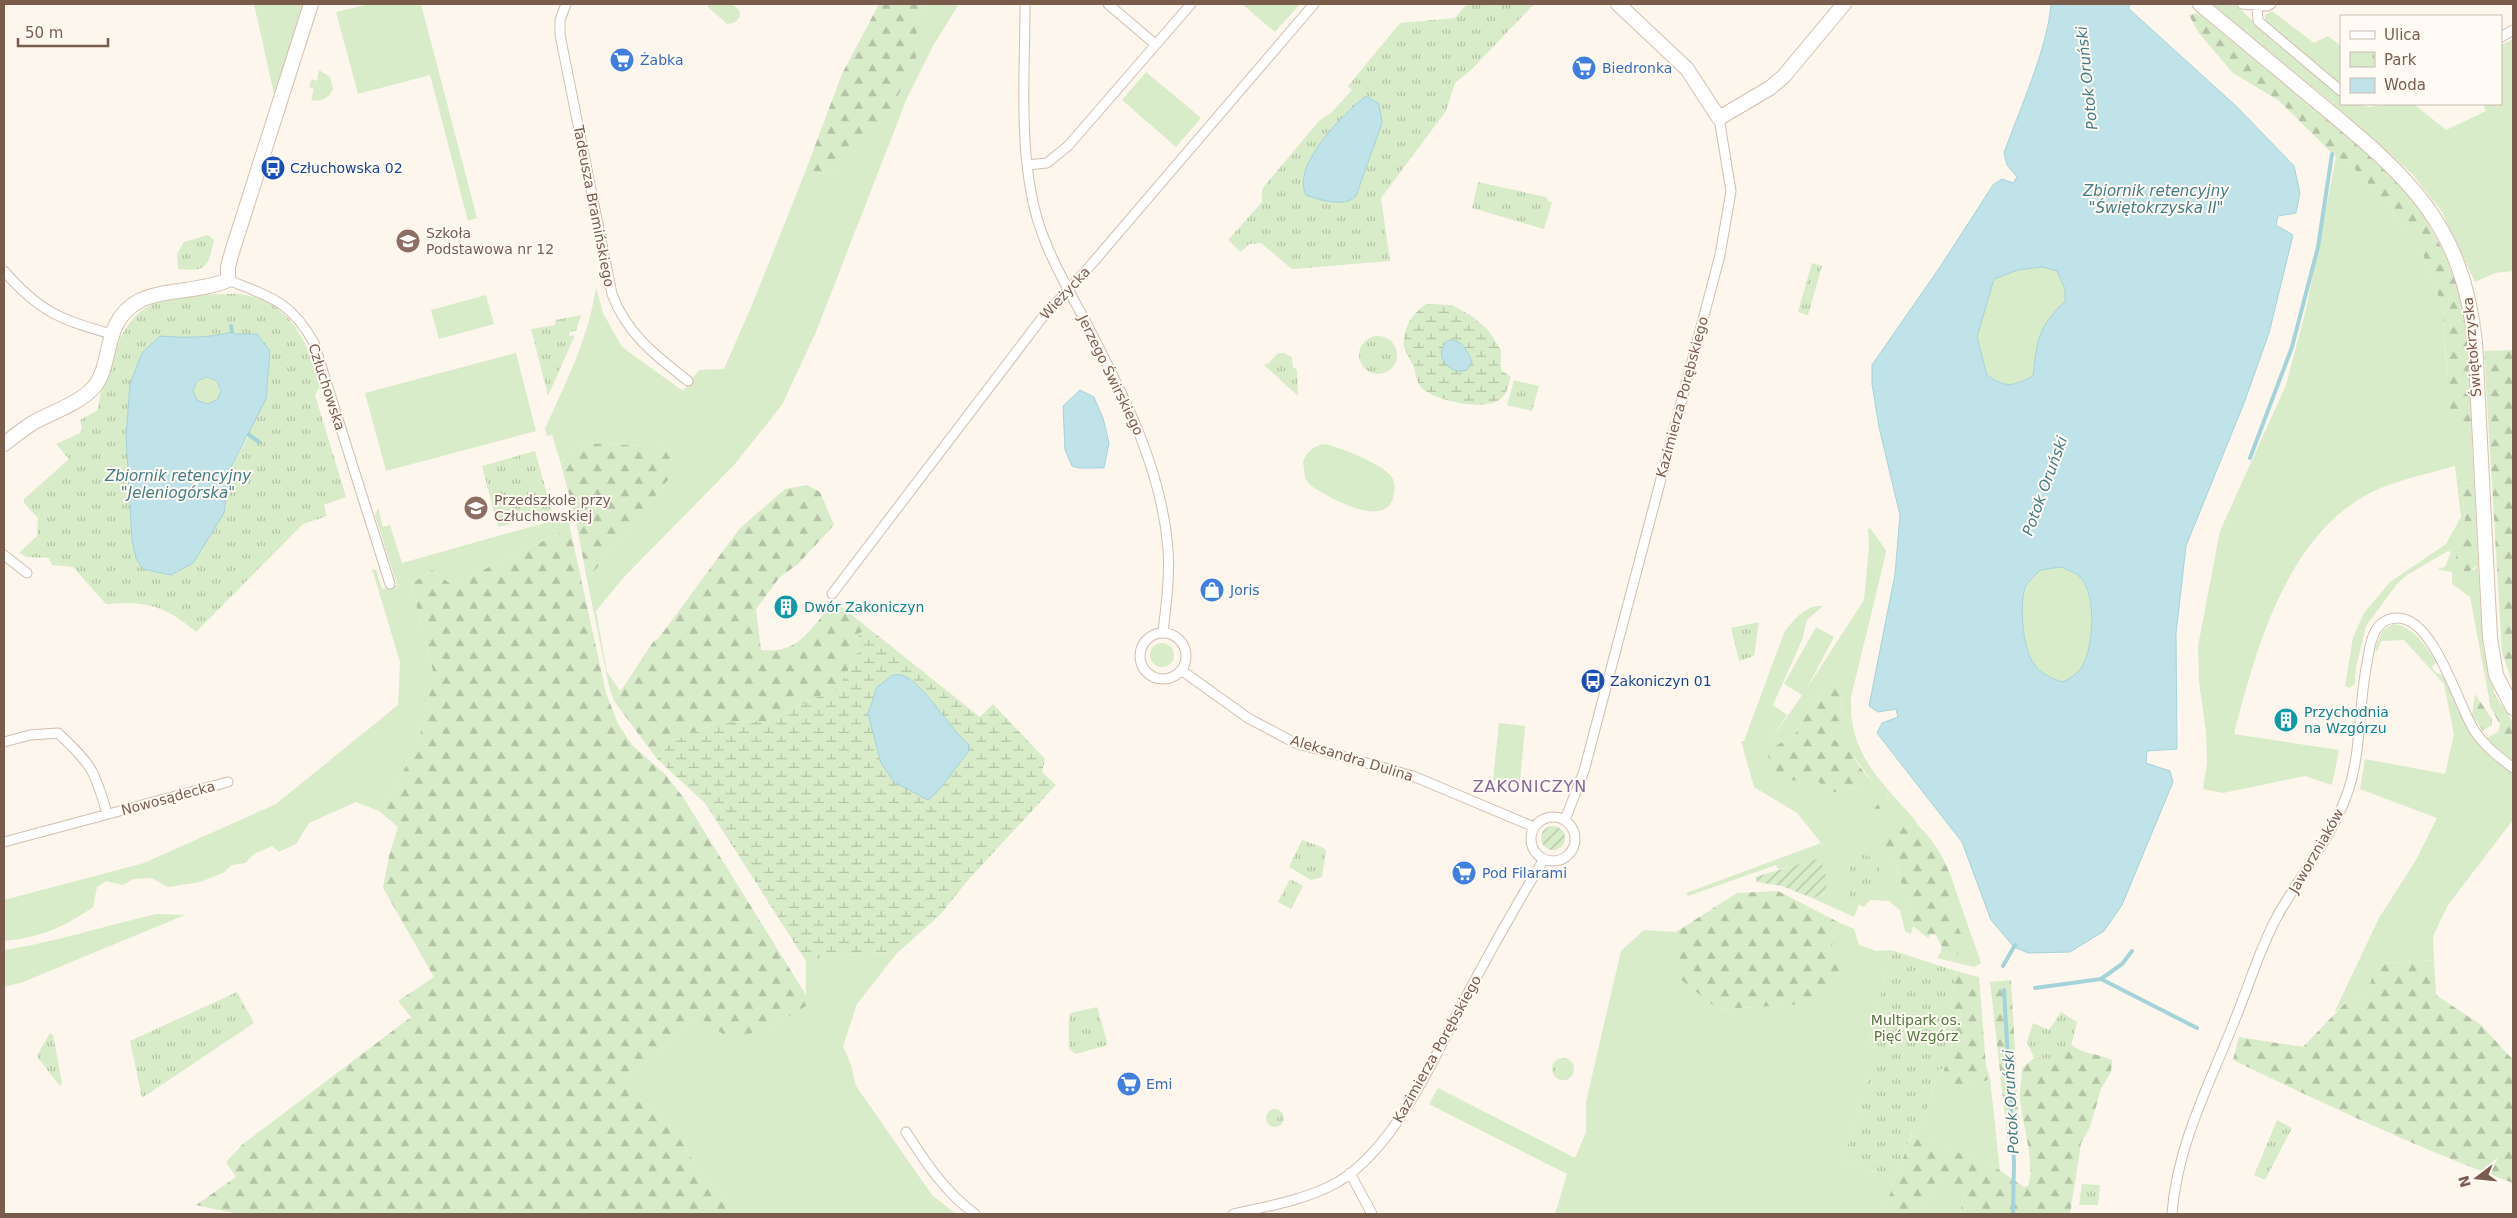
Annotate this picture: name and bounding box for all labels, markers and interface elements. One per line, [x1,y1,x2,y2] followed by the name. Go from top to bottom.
[18,15,108,47] scale bar
[2340,15,2502,105] legend
[25,24,63,42] text: 50 m
[2073,24,2101,131] water label: Potok Oruński
[2384,26,2421,44] text: Ulica
[609,47,635,73] supermarket icon: Żabka
[640,51,684,68] place label: Żabka
[2384,51,2417,69] text: Park
[1571,55,1597,81] supermarket icon: Biedronka
[1602,60,1672,76] place label: Biedronka
[2384,76,2426,94] text: Woda
[570,123,618,288] street label: Tadeusza Bramińskiego
[260,155,286,181] bus stop icon: Człuchowska 02
[290,160,403,176] place label: Człuchowska 02
[2082,182,2230,217] water label: Zbiornik retencyjny "Świętokrzyska II"
[426,225,554,257] place label: Szkoła Podstawowa nr 12
[395,228,421,254] school or university icon: Szkoła Podstawowa nr 12
[1037,263,1093,323] street label: Wieżycka
[2459,296,2484,398] street label: Świętokrzyska
[1075,311,1148,438] street label: Jerzego Świrskiego
[1653,315,1711,479] street label: Kazimierza Porębskiego
[305,342,349,432] street label: Człuchowska
[2019,433,2072,538] water label: Potok Oruński
[104,467,252,502] water label: Zbiornik retencyjny "Jeleniogórska"
[494,492,611,524] place label: Przedszkole przy Człuchowskiej
[463,495,489,521] school or university icon: Przedszkole przy Człuchowskiej
[1199,577,1225,603] shop icon: Joris
[1229,582,1260,598] place label: Joris
[773,594,799,620] building icon: Dwór Zakoniczyn
[804,599,924,615] place label: Dwór Zakoniczyn
[1580,668,1606,694] bus stop icon: Zakoniczyn 01
[1610,673,1712,689] place label: Zakoniczyn 01
[2304,704,2389,736] place label: Przychodnia na Wzgórzu
[2273,707,2299,733] building icon: Przychodnia na Wzgórzu
[1289,732,1415,784] street label: Aleksandra Dulina
[1473,777,1587,796] district label: ZAKONICZYN
[119,778,217,818] street label: Nowosądecka
[2285,806,2347,897] street label: Jaworzniaków
[1451,860,1477,886] supermarket icon: Pod Filarami
[1482,865,1567,881] place label: Pod Filarami
[1390,972,1484,1126] street label: Kazimierza Porębskiego
[1871,1012,1961,1044] park label: Multipark os. Pięć Wzgórz
[1999,1049,2023,1155] water label: Potok Oruński
[1116,1071,1142,1097] supermarket icon: Emi
[1146,1076,1172,1092] place label: Emi
[2452,1153,2502,1203] north arrow
[2455,1174,2474,1189] text: N

